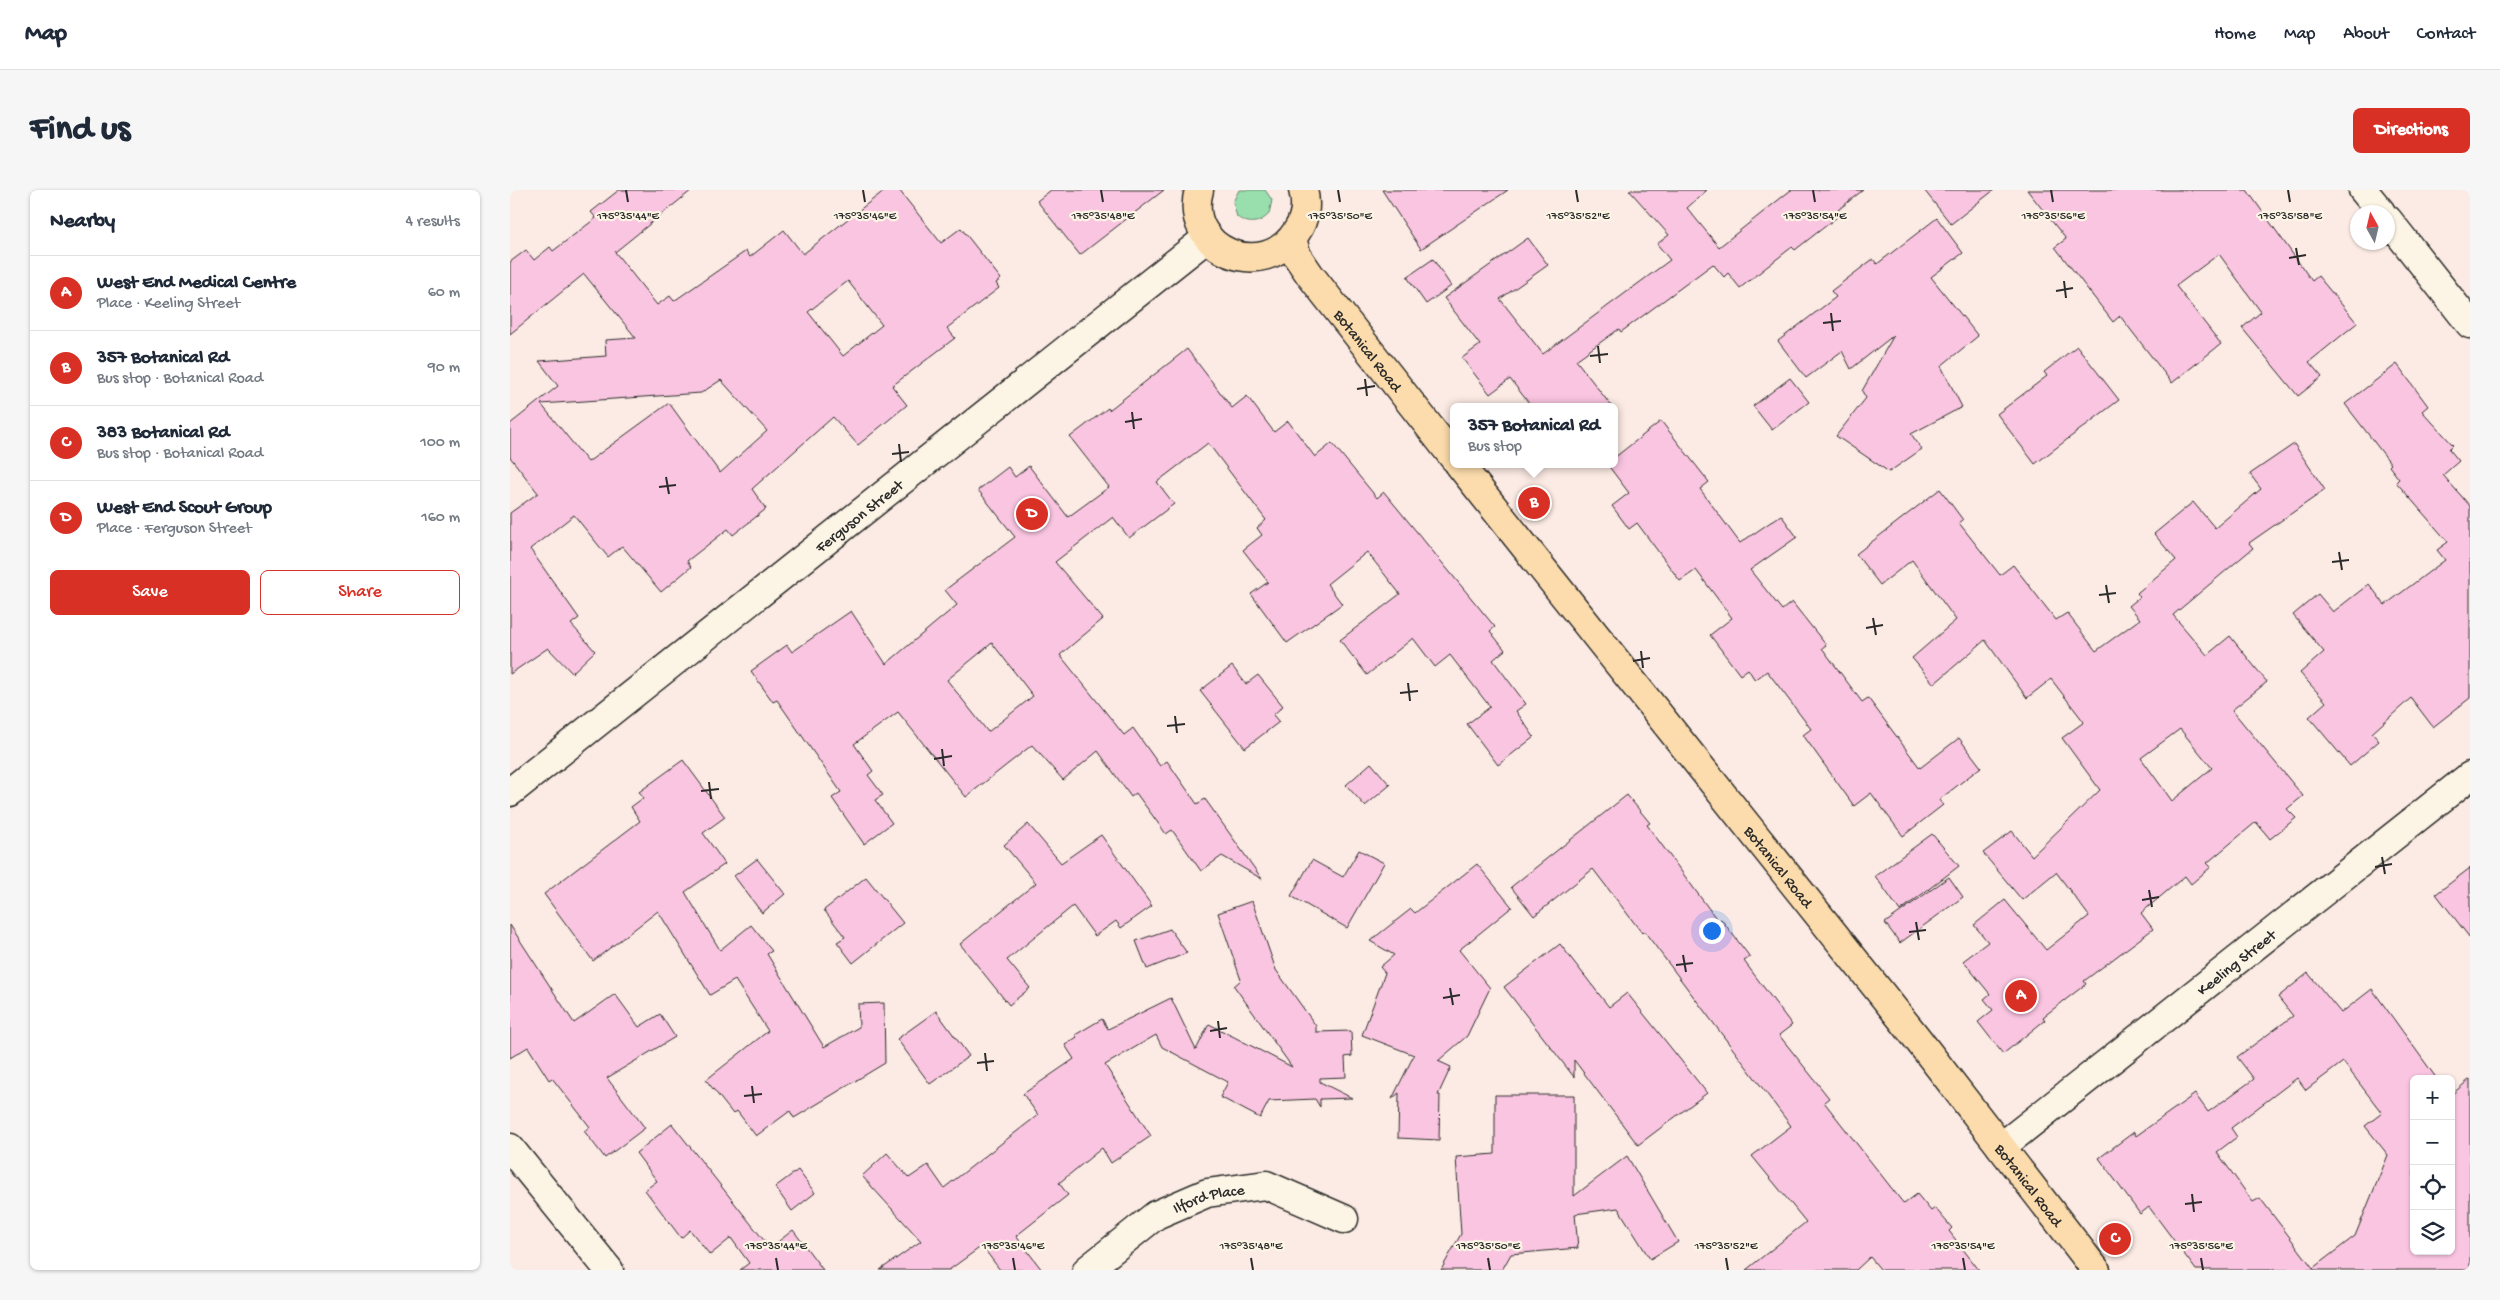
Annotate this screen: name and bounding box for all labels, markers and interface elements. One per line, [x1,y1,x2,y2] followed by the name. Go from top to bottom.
[25,20,67,49] text: Map
[2214,24,2256,45] text: Home
[2284,24,2315,45] text: Map
[2343,24,2389,45] text: About
[2417,24,2475,45] text: Contact
[2353,108,2470,153] button: Directions
[30,110,130,151] text: Find us
[2350,205,2395,250] north arrow
[50,210,115,235] text: Nearby
[596,210,660,224] text: 175°35'44"E
[833,210,897,224] text: 175°35'46"E
[1070,210,1135,224] text: 175°35'48"E
[1307,210,1373,224] text: 175°35'50"E
[1545,210,1610,224] text: 175°35'52"E
[1783,210,1847,224] text: 175°35'54"E
[2020,210,2085,224] text: 175°35'56"E
[2257,210,2322,224] text: 175°35'58"E
[405,213,460,232] text: 4 results
[97,272,296,295] text: West End Medical Centre
[61,284,71,303] text: A
[428,284,460,303] text: 60 m
[97,295,240,314] text: Place · Keeling Street
[1327,306,1405,398] street label: Botanical Road
[97,347,229,370] text: 357 Botanical Rd
[62,359,70,378] text: B
[428,359,460,378] text: 90 m
[97,370,263,389] text: Bus stop · Botanical Road
[1450,403,1618,468] popup
[1468,415,1600,438] text: 357 Botanical Rd
[97,422,229,445] text: 383 Botanical Rd
[62,434,70,453] text: C
[420,434,460,453] text: 100 m
[1468,438,1522,457] text: Bus stop
[97,445,263,464] text: Bus stop · Botanical Road
[812,476,909,559] street label: Ferguson Street
[1518,484,1550,522] pin: B
[1016,495,1048,533] pin: D
[97,497,272,520] text: West End Scout Group
[61,509,71,528] text: D
[421,509,460,528] text: 160 m
[97,520,252,539] text: Place · Ferguson Street
[50,570,250,615] button: Save
[260,570,460,615] button: Share
[1738,822,1816,914] street label: Botanical Road
[1699,918,1725,944] your location
[2194,926,2282,1001] street label: Keeling Street
[2005,977,2037,1015] pin: A
[2410,1075,2455,1255] map controls
[2410,1075,2455,1120] button: +
[2410,1120,2455,1165] button: −
[1988,1140,2066,1233] street label: Botanical Road
[2410,1165,2455,1210] button: locate
[1171,1182,1247,1220] street label: Ilford Place
[2410,1210,2455,1255] button: layers
[2099,1220,2131,1258] pin: C
[744,1240,808,1254] text: 175°35'44"E
[981,1240,1045,1254] text: 175°35'46"E
[1218,1240,1283,1254] text: 175°35'48"E
[1455,1240,1521,1254] text: 175°35'50"E
[1693,1240,1758,1254] text: 175°35'52"E
[1931,1240,1995,1254] text: 175°35'54"E
[2168,1240,2233,1254] text: 175°35'56"E

